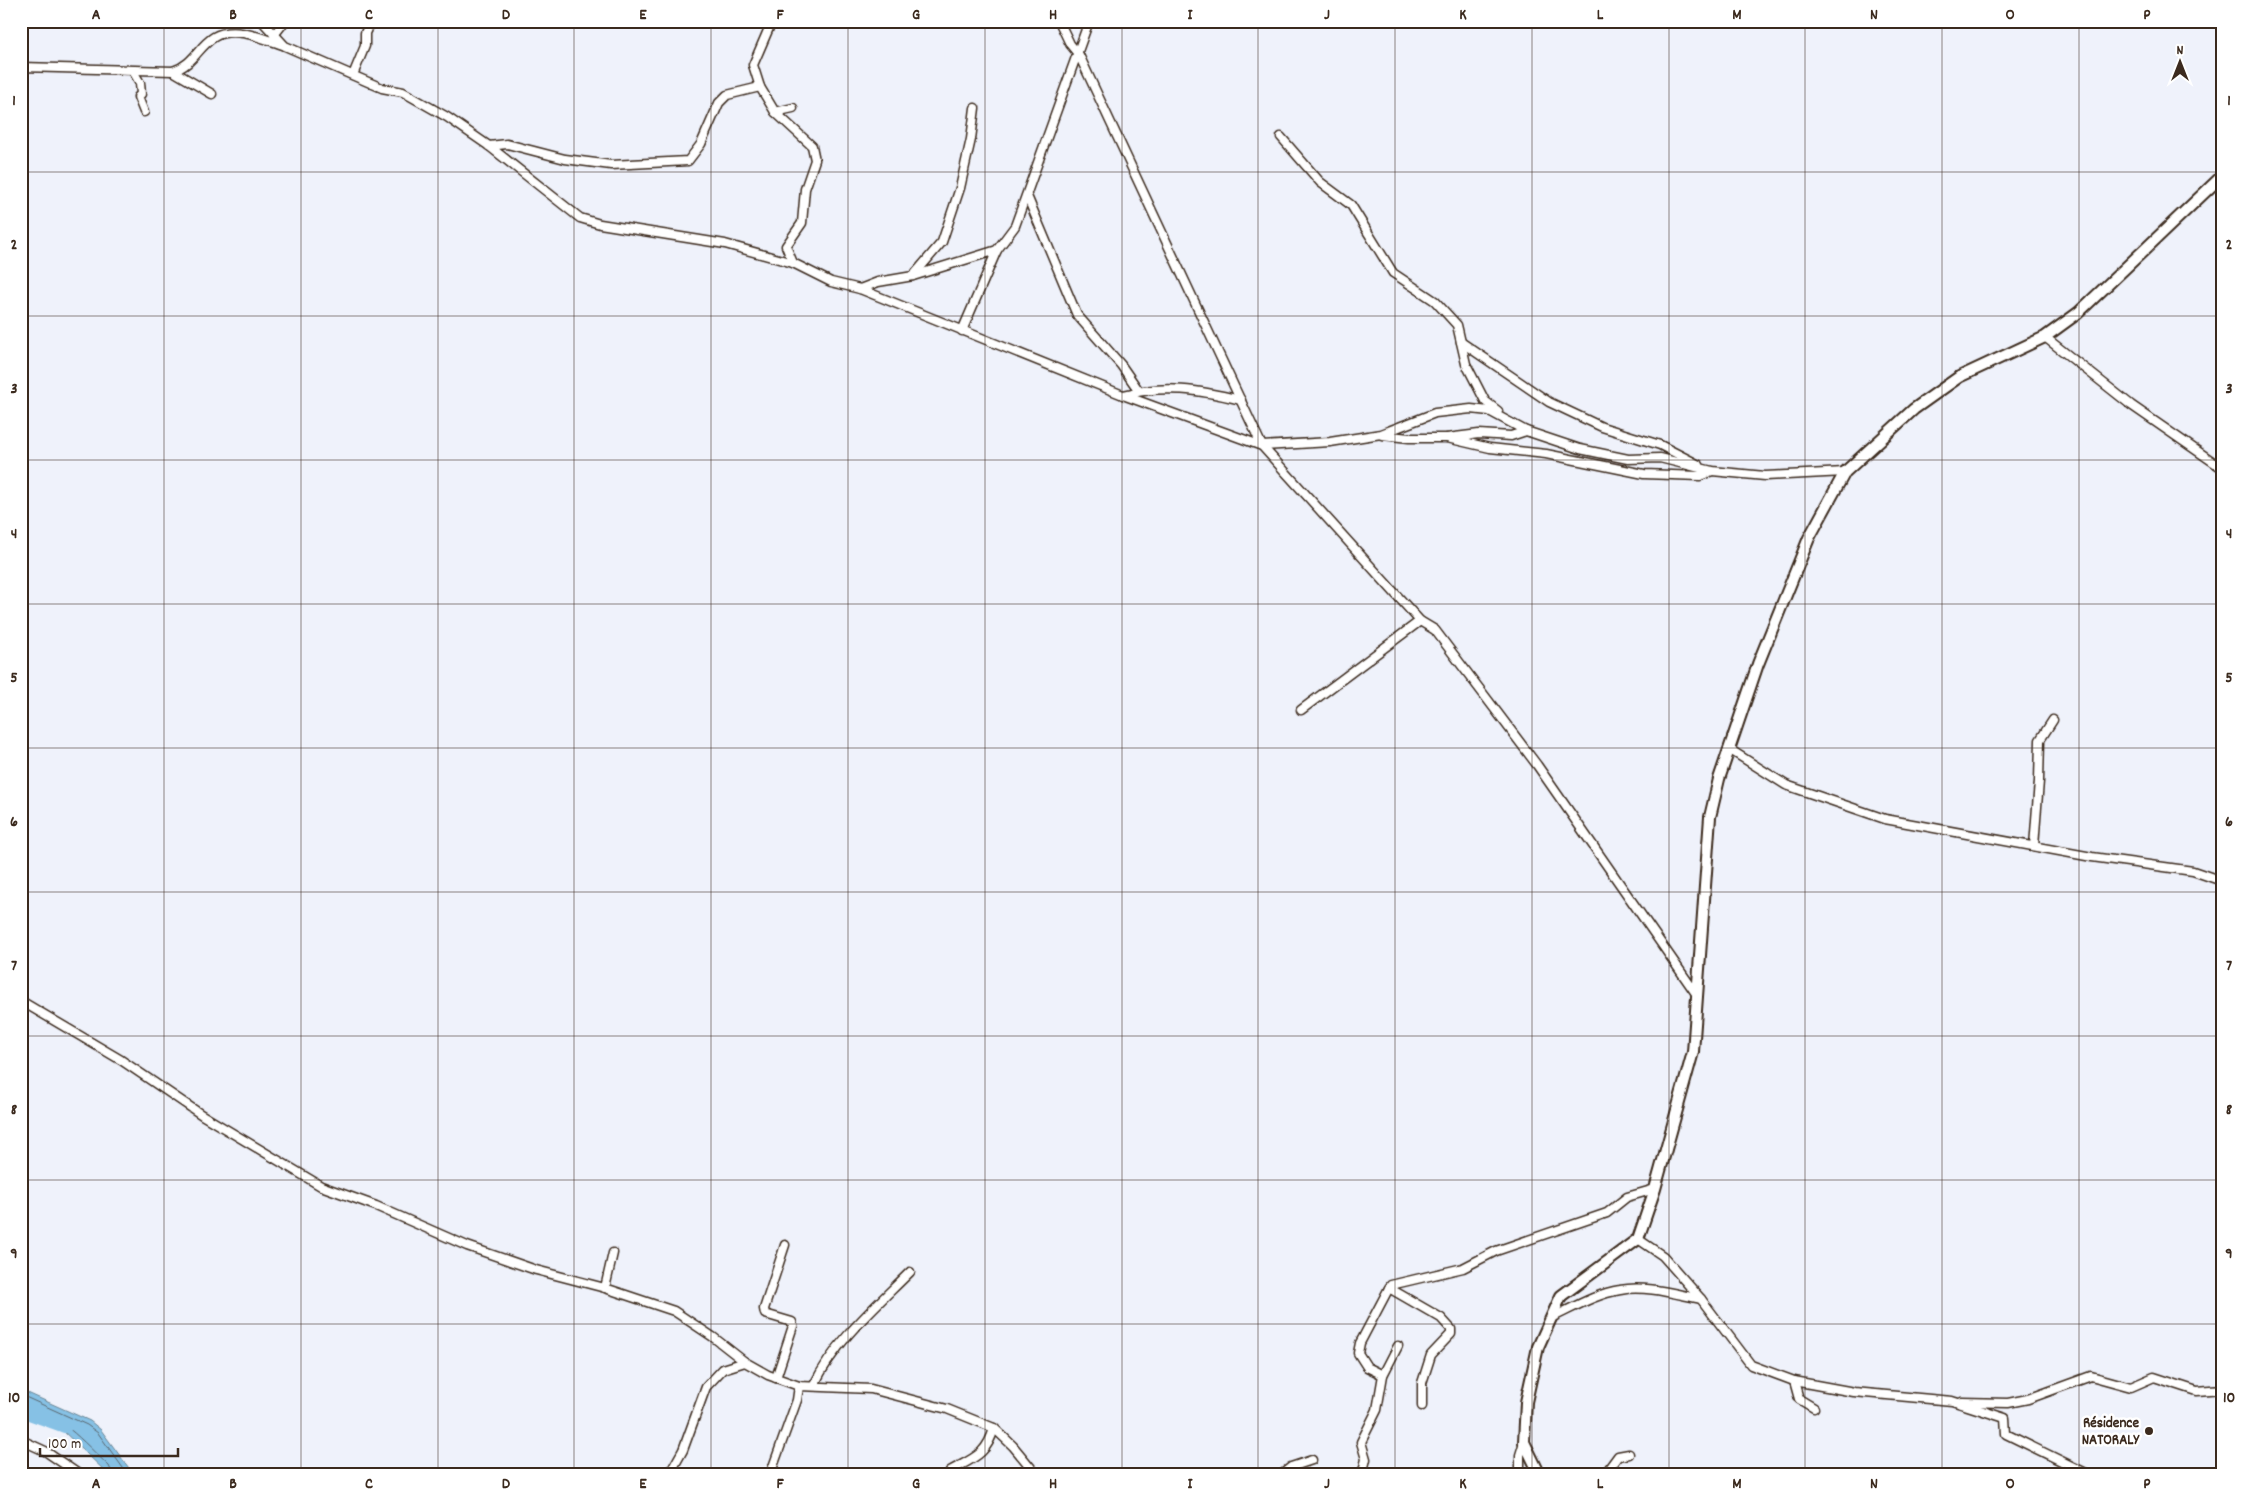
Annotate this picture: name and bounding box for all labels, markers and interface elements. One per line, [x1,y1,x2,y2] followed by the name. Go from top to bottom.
[92,4,101,27] text: A
[229,4,237,27] text: B
[365,4,373,27] text: C
[502,4,511,27] text: D
[639,4,647,27] text: E
[776,4,784,27] text: F
[912,4,920,27] text: G
[1049,4,1057,27] text: H
[1188,4,1194,27] text: I
[1324,4,1330,27] text: J
[1459,4,1467,27] text: K
[1597,4,1604,27] text: L
[1732,4,1742,27] text: M
[1870,4,1878,27] text: N
[2005,4,2015,27] text: O
[2143,4,2151,27] text: P
[2156,38,2206,88] north arrow
[2177,41,2184,61] text: N
[12,90,16,113] text: 1
[2227,90,2231,113] text: 1
[11,234,18,257] text: 2
[2226,234,2233,257] text: 2
[10,378,18,401] text: 3
[2225,378,2233,401] text: 3
[11,523,17,546] text: 4
[2226,523,2232,546] text: 4
[10,667,18,690] text: 5
[2225,667,2233,690] text: 5
[10,811,18,834] text: 6
[2225,811,2233,834] text: 6
[11,955,17,978] text: 7
[2226,955,2232,978] text: 7
[11,1099,18,1122] text: 8
[2226,1099,2233,1122] text: 8
[10,1243,18,1266] text: 9
[2225,1243,2233,1266] text: 9
[8,1387,20,1410] text: 10
[2223,1387,2235,1410] text: 10
[2082,1413,2140,1452] place label: Résidence NATORALY
[2143,1425,2155,1437] marker: Résidence NATORALY
[40,1426,178,1458] scale bar
[48,1434,81,1456] text: 100 m
[92,1473,101,1496] text: A
[229,1473,237,1496] text: B
[365,1473,373,1496] text: C
[502,1473,511,1496] text: D
[639,1473,647,1496] text: E
[776,1473,784,1496] text: F
[912,1473,920,1496] text: G
[1049,1473,1057,1496] text: H
[1188,1473,1194,1496] text: I
[1324,1473,1330,1496] text: J
[1459,1473,1467,1496] text: K
[1597,1473,1604,1496] text: L
[1732,1473,1742,1496] text: M
[1870,1473,1878,1496] text: N
[2005,1473,2015,1496] text: O
[2143,1473,2151,1496] text: P

